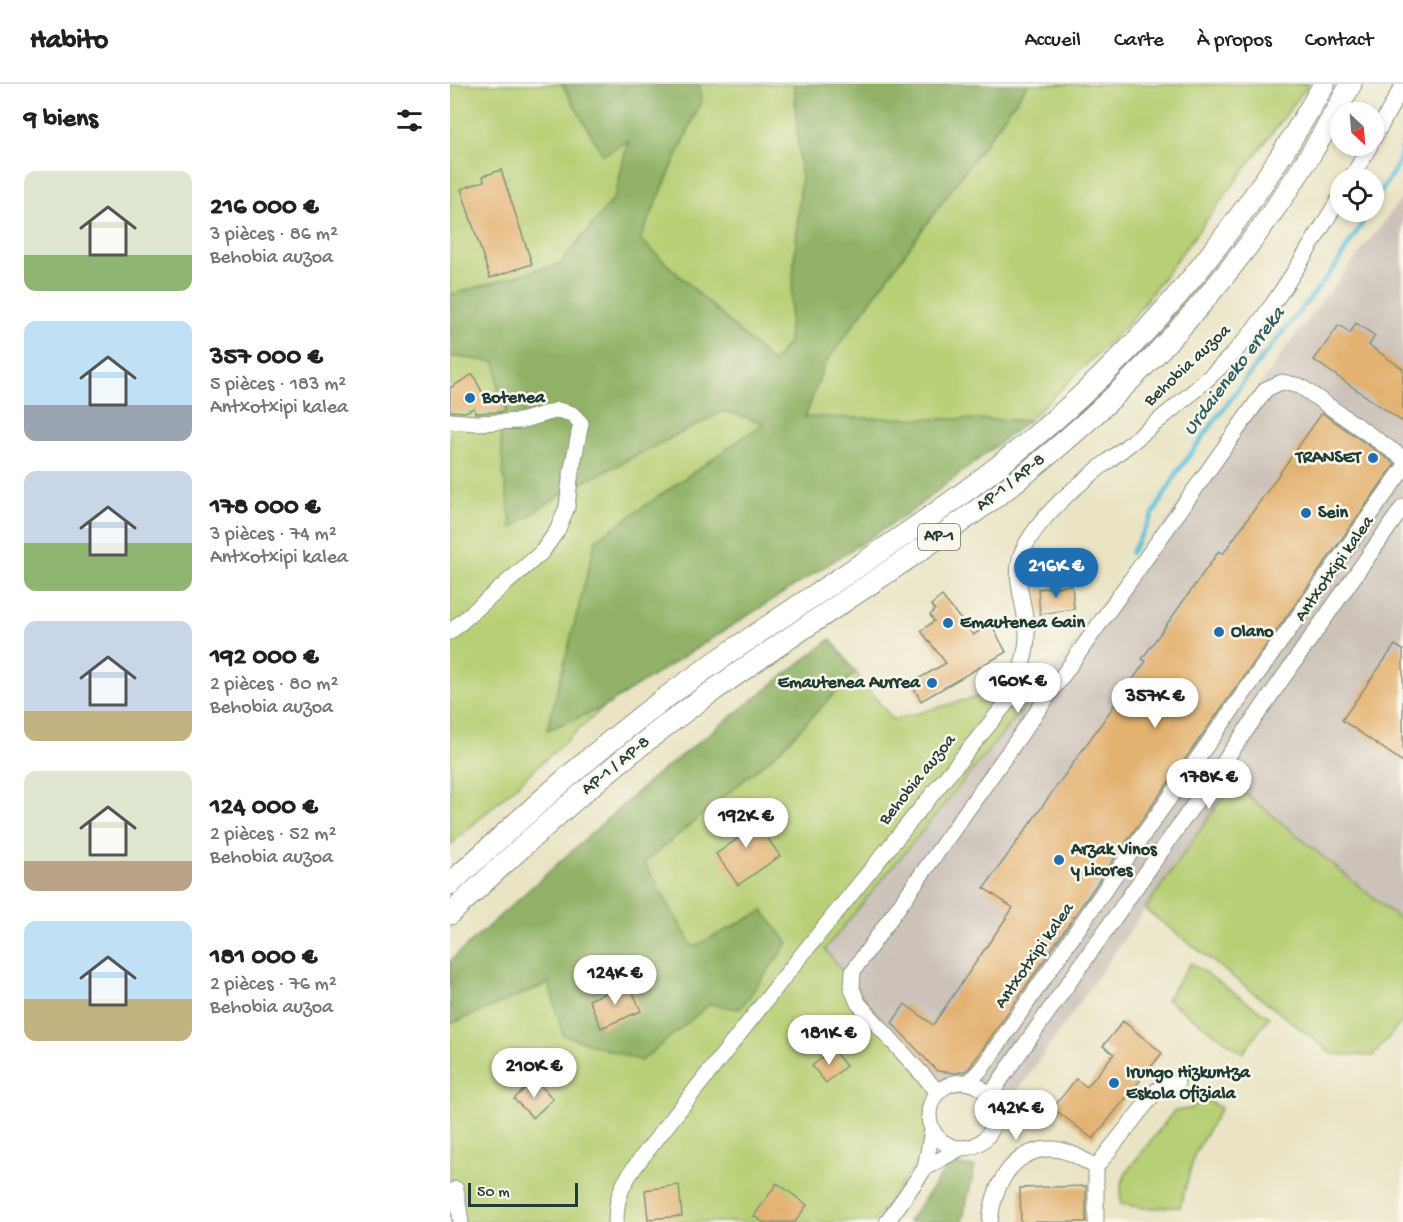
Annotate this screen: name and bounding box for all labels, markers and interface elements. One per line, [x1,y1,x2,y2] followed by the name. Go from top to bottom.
[30,25,108,58] text: Habito
[1024,29,1081,54] text: Accueil
[1114,29,1164,54] text: Carte
[1197,29,1272,54] text: À propos
[1305,29,1373,54] text: Contact
[1330,102,1384,156] north arrow
[1330,102,1384,222] map controls
[393,104,426,137] icon: filters
[24,105,98,136] text: 9 biens
[1330,168,1384,222] button: locate
[210,193,319,224] text: 216 000 €
[72,195,144,267] icon: home
[210,224,338,247] text: 3 pièces · 86 m²
[210,247,333,270] text: Behobia auzoa
[1179,302,1292,441] water label: Urdaieneko erreka
[1140,320,1236,412] street label: Behobia auzoa
[210,343,323,374] text: 357 000 €
[72,345,144,417] icon: home
[210,374,346,397] text: 5 pièces · 183 m²
[481,388,546,409] place label: Botenea
[463,391,477,405] marker: Botenea
[210,397,348,420] text: Antxotxipi kalea
[1294,448,1362,469] place label: TRANSET
[972,449,1050,517] street label: AP-1 / AP-8
[1366,451,1380,465] marker: TRANSET
[210,493,320,524] text: 178 000 €
[72,495,144,567] icon: home
[1318,503,1349,524] place label: Sein
[1299,506,1313,520] marker: Sein
[1291,511,1380,626] street label: Antxotxipi kalea
[210,524,337,547] text: 3 pièces · 74 m²
[918,524,960,550] road number: AP-1
[210,547,348,570] text: Antxotxipi kalea
[1007,548,1105,599] pin: 216K €
[1028,556,1084,579] text: 216K €
[960,613,1085,634] place label: Emautenea Gain
[941,616,955,630] marker: Emautenea Gain
[1231,622,1274,643] place label: Olano
[1212,625,1226,639] marker: Olano
[210,643,318,674] text: 192 000 €
[72,645,144,717] icon: home
[969,663,1067,714] pin: 160K €
[989,671,1047,694] text: 160K €
[778,673,921,694] place label: Emautenea Aurrea
[210,674,338,697] text: 2 pièces · 80 m²
[925,676,939,690] marker: Emautenea Aurrea
[1106,678,1204,729] pin: 357K €
[1126,686,1184,709] text: 357K €
[210,697,333,720] text: Behobia auzoa
[874,730,962,830] street label: Behobia auzoa
[577,732,655,800] street label: AP-1 / AP-8
[1160,759,1258,810] pin: 178K €
[1180,767,1238,790] text: 178K €
[210,793,318,824] text: 124 000 €
[72,795,144,867] icon: home
[697,798,795,849] pin: 192K €
[718,806,774,829] text: 192K €
[210,824,336,847] text: 2 pièces · 52 m²
[1070,840,1158,882] place label: Arzak Vinos y Licores
[210,847,333,870] text: Behobia auzoa
[1052,853,1066,867] marker: Arzak Vinos y Licores
[991,898,1080,1013] street label: Antxotxipi kalea
[210,943,317,974] text: 181 000 €
[72,945,144,1017] icon: home
[566,955,664,1006] pin: 124K €
[588,963,643,986] text: 124K €
[210,974,337,997] text: 2 pièces · 76 m²
[210,997,333,1020] text: Behobia auzoa
[780,1015,878,1066] pin: 181K €
[802,1023,856,1046] text: 181K €
[485,1048,583,1099] pin: 210K €
[506,1056,562,1079] text: 210K €
[1126,1063,1251,1105] place label: Irungo Hizkuntza Eskola Ofiziala
[1107,1076,1121,1090] marker: Irungo Hizkuntza Eskola Ofiziala
[967,1090,1065,1141] pin: 142K €
[989,1098,1044,1121] text: 142K €
[468,1180,578,1208] scale bar
[477,1184,510,1203] text: 50 m

